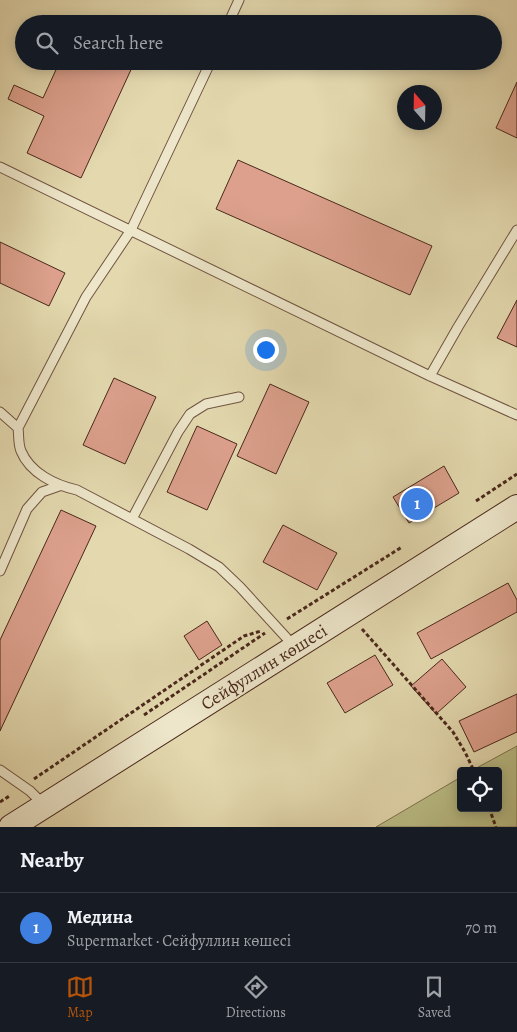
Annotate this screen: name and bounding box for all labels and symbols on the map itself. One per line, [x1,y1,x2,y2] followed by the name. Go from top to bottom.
[397,85,442,130] north arrow
[253,337,279,363] your location
[401,485,433,523] pin: 1
[196,618,332,716] street label: Сейфуллин көшесі

